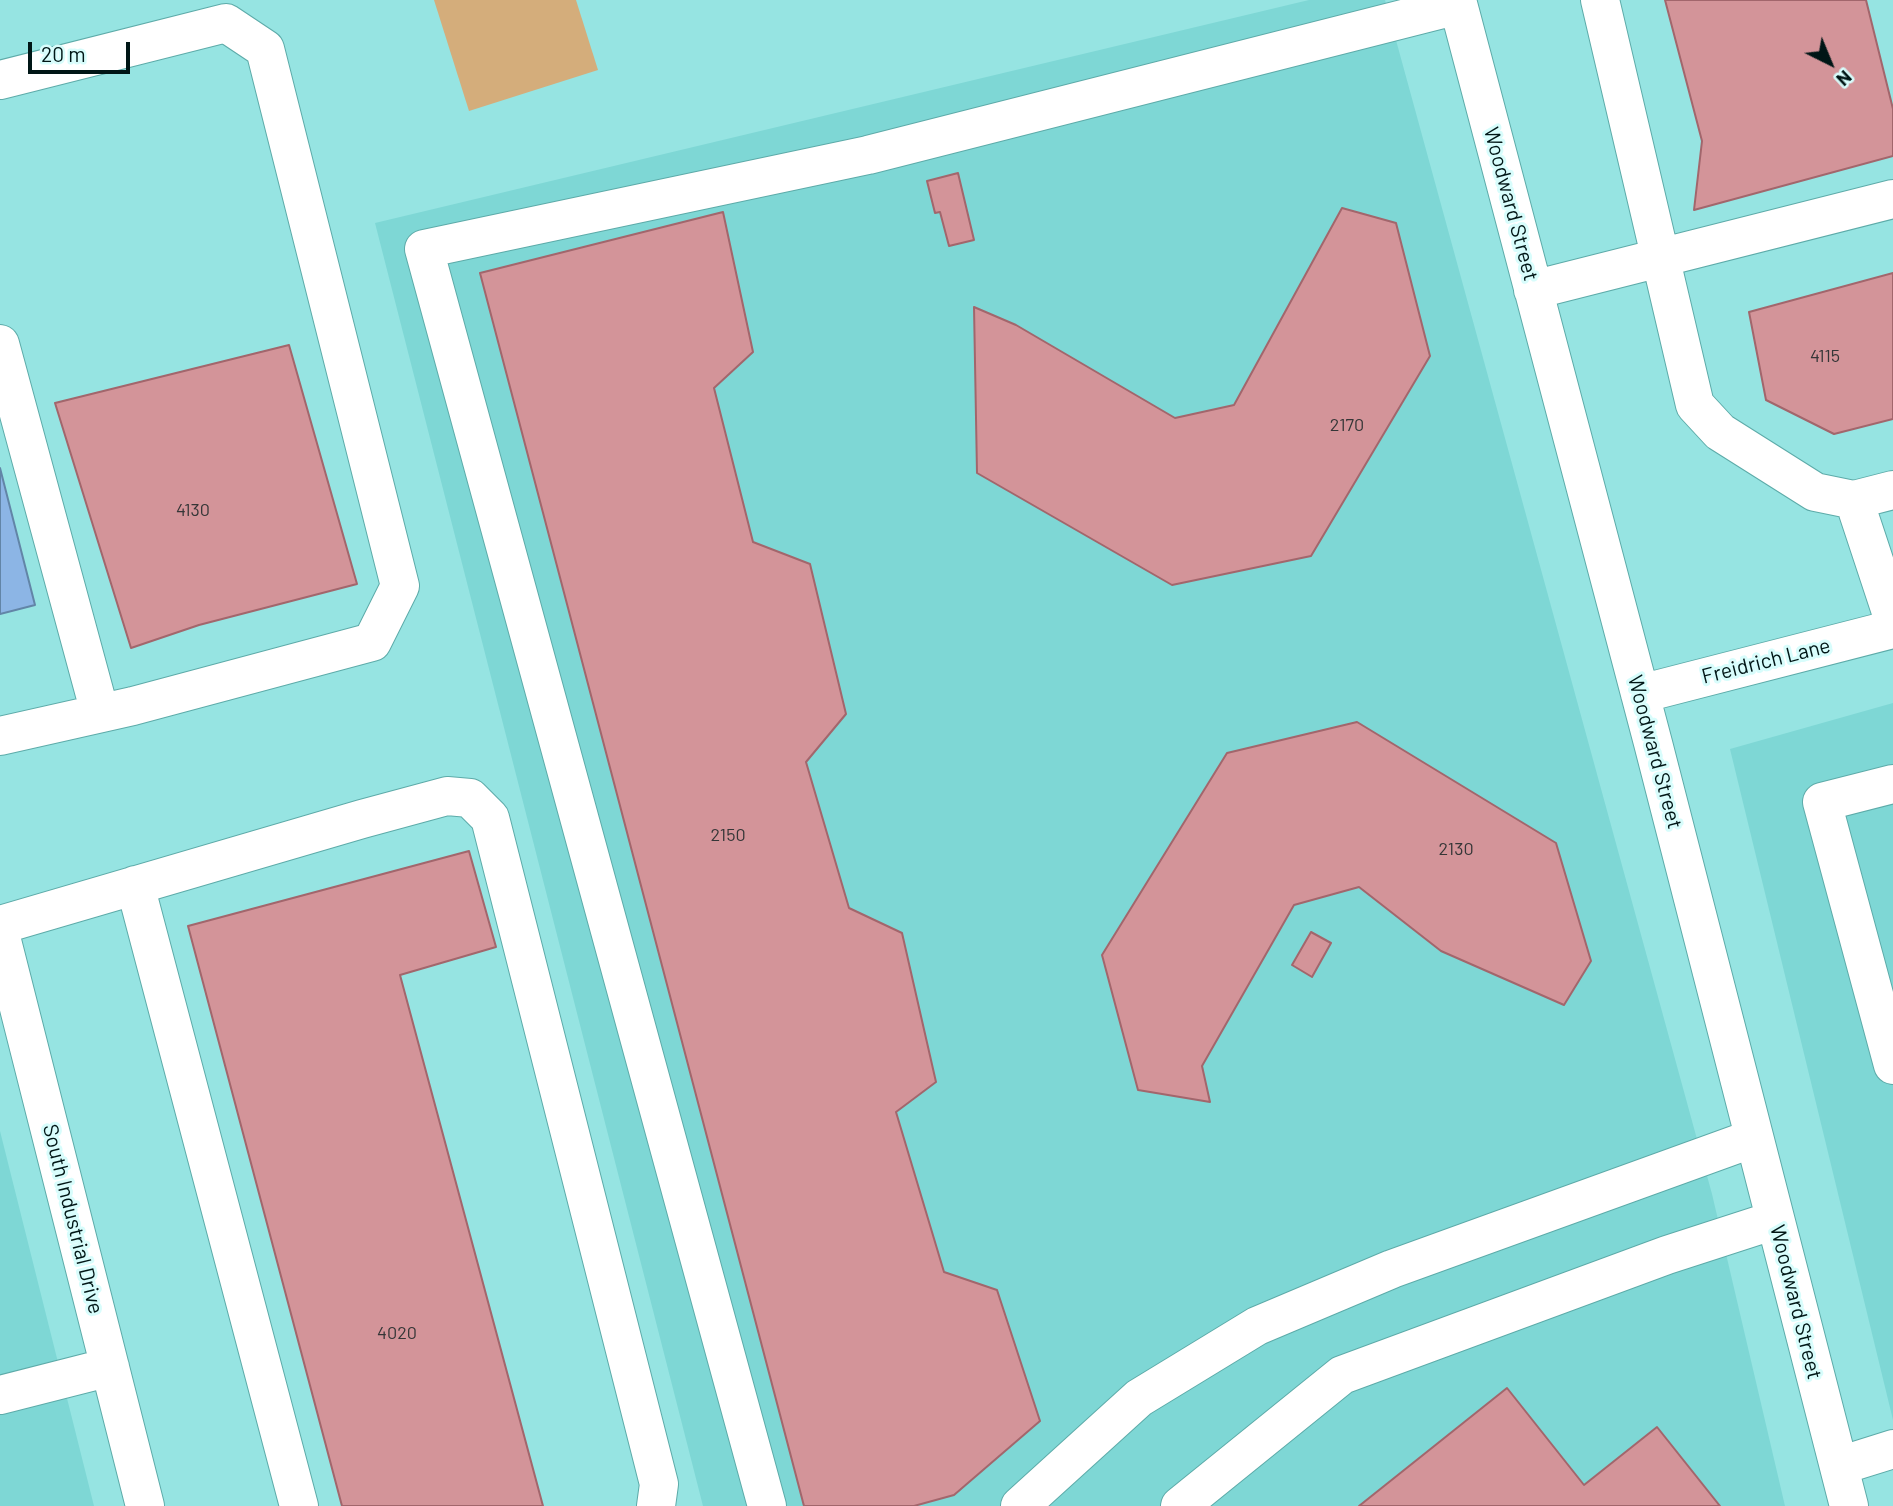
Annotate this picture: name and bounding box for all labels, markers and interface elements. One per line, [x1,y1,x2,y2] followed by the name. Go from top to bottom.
[32,28,133,72] scale bar
[1795,28,1865,98] north arrow
[41,41,86,66] text: 20 m
[1832,66,1857,91] text: N
[1478,124,1544,284] street label: Woodward Street
[1810,345,1840,367] house number: 4115
[1330,414,1364,436] house number: 2170
[176,499,210,521] house number: 4130
[1699,633,1833,689] street label: Freidrich Lane
[1622,672,1688,832] street label: Woodward Street
[710,824,746,846] house number: 2150
[1438,838,1474,860] house number: 2130
[37,1121,109,1317] street label: South Industrial Drive
[1765,1222,1827,1382] street label: Woodward Street
[377,1322,417,1344] house number: 4020

